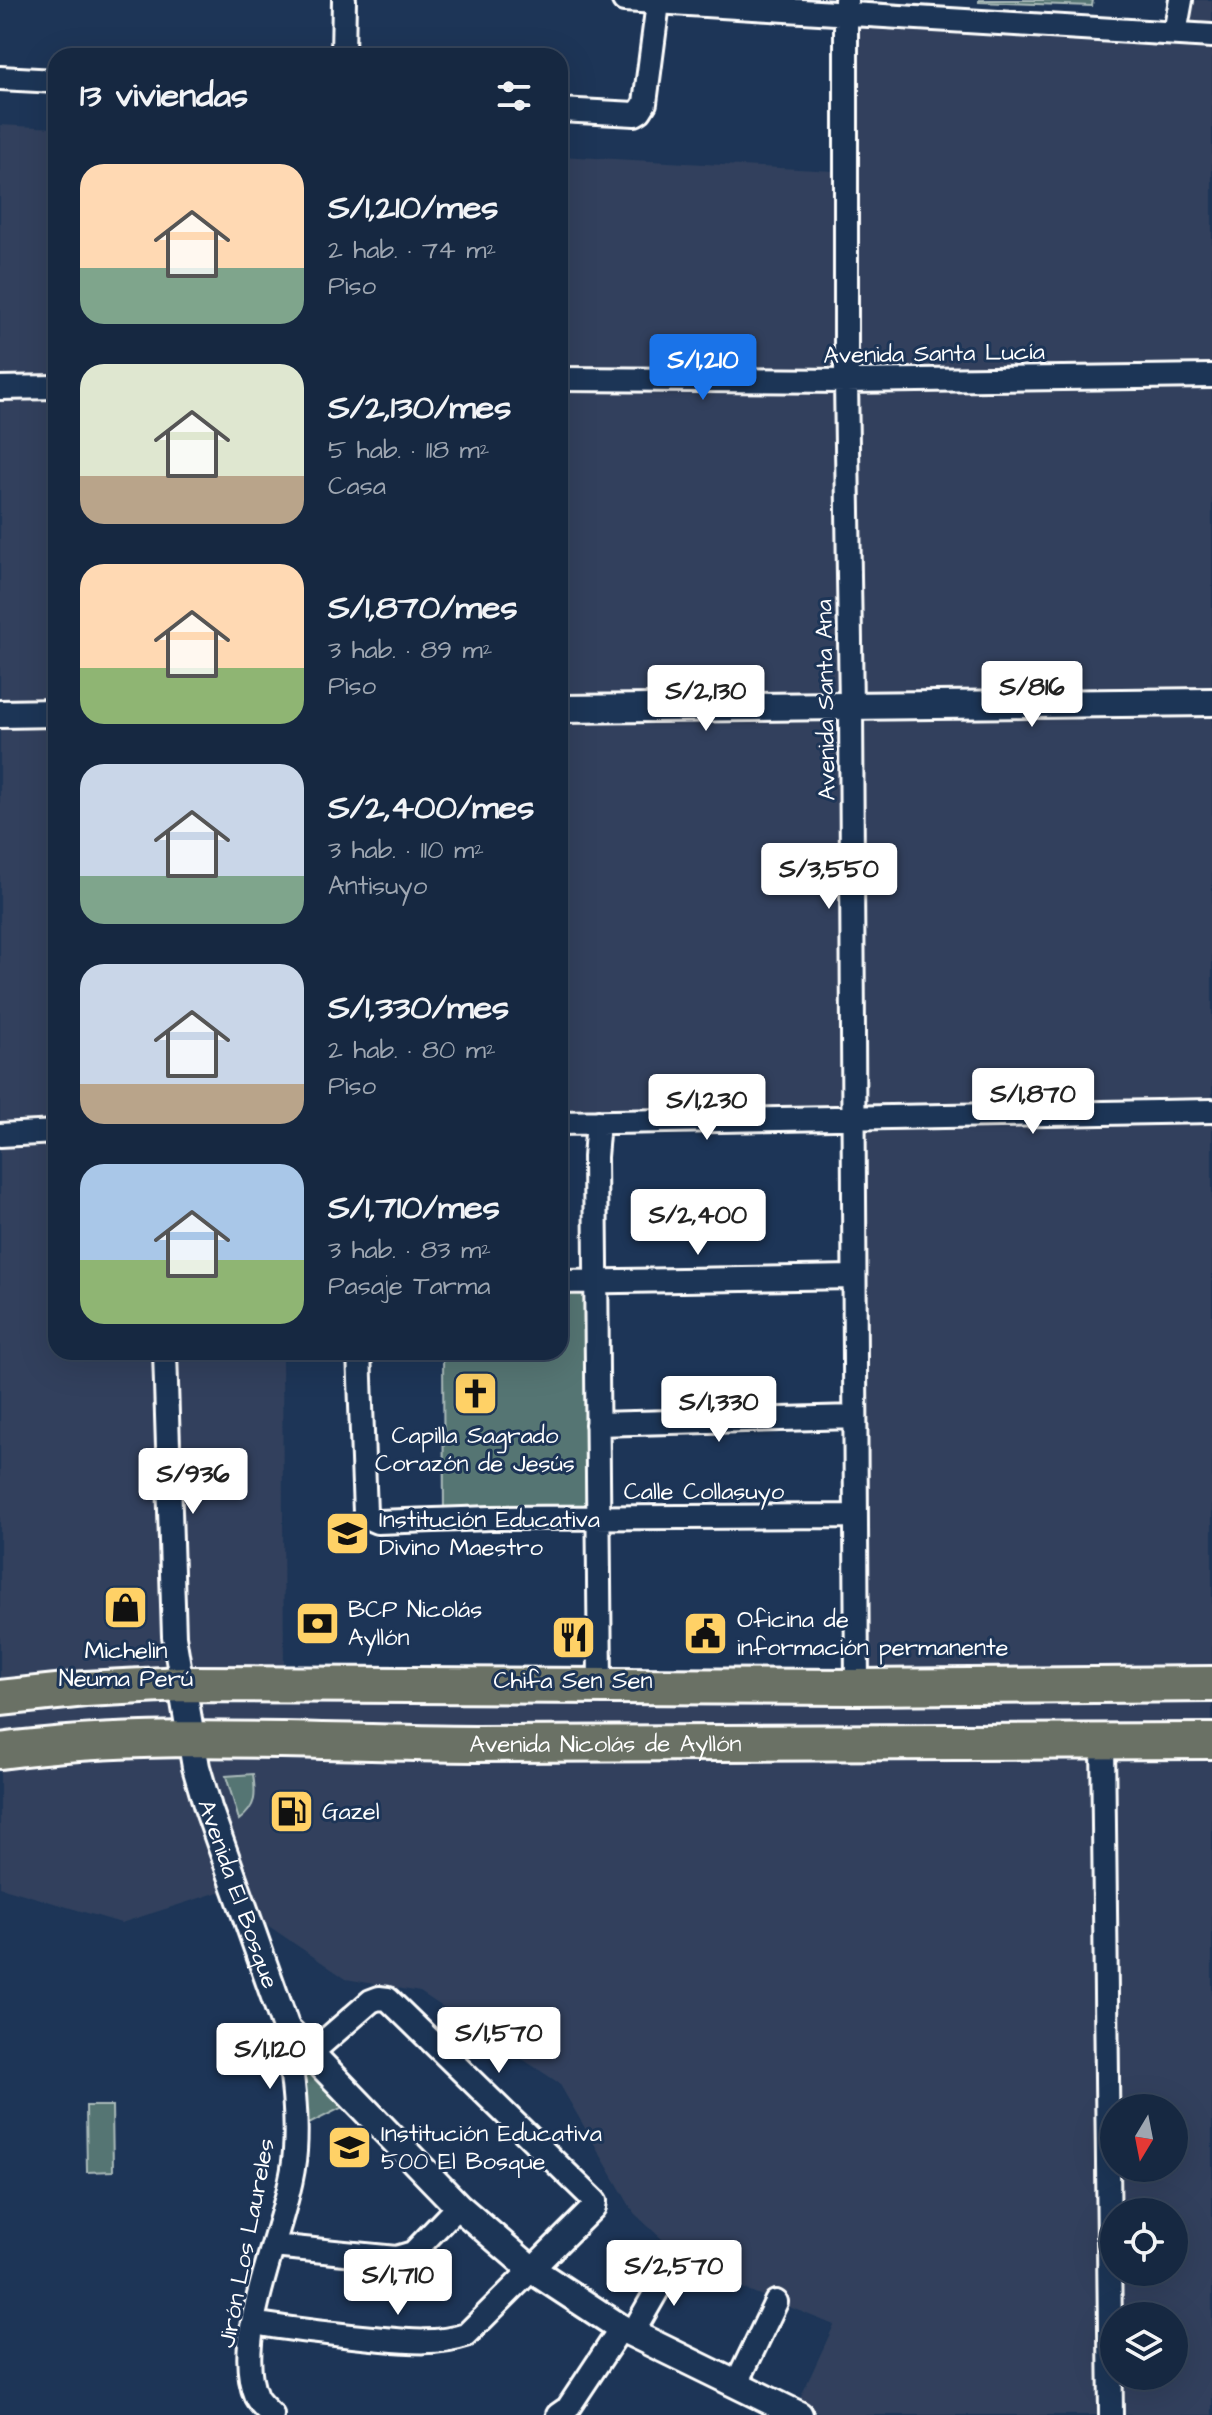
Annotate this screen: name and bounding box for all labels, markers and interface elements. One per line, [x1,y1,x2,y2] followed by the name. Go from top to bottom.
[80,72,248,120] text: 13 viviendas
[492,74,536,118] icon: filters
[328,184,498,232] text: S/1,210/mes
[144,196,240,292] icon: home
[328,232,496,268] text: 2 hab. · 74 m²
[328,268,376,304] text: Piso
[629,334,777,402] pin: S/1,210
[823,335,1045,373] street label: Avenida Santa Lucía
[667,342,739,378] text: S/1,210
[328,384,511,432] text: S/2,130/mes
[144,396,240,492] icon: home
[328,432,490,468] text: 5 hab. · 118 m²
[328,468,386,504] text: Casa
[328,584,518,632] text: S/1,870/mes
[144,596,240,692] icon: home
[807,599,845,801] street label: Avenida Santa Ana
[328,632,493,668] text: 3 hab. · 89 m²
[976,661,1088,729] pin: S/816
[632,665,780,733] pin: S/2,130
[328,668,376,704] text: Piso
[999,669,1065,705] text: S/816
[666,673,747,709] text: S/2,130
[328,784,534,832] text: S/2,400/mes
[144,796,240,892] icon: home
[328,832,484,868] text: 3 hab. · 110 m²
[755,843,903,911] pin: S/3,550
[779,851,879,887] text: S/3,550
[328,868,427,904] text: Antisuyo
[328,984,509,1032] text: S/1,330/mes
[144,996,240,1092] icon: home
[328,1032,496,1068] text: 2 hab. · 80 m²
[328,1068,376,1104] text: Piso
[959,1068,1107,1136] pin: S/1,870
[633,1074,781,1142] pin: S/1,230
[990,1076,1076,1112] text: S/1,870
[667,1082,748,1118] text: S/1,230
[328,1184,500,1232] text: S/1,710/mes
[624,1189,772,1257] pin: S/2,400
[144,1196,240,1292] icon: home
[649,1197,747,1233] text: S/2,400
[328,1232,491,1268] text: 3 hab. · 83 m²
[328,1268,490,1304] text: Pasaje Tarma
[451,1369,499,1417] church icon: Capilla Sagrado Corazón de Jesús
[645,1376,793,1444] pin: S/1,330
[679,1384,759,1420] text: S/1,330
[375,1419,575,1481] place label: Capilla Sagrado Corazón de Jesús
[137,1448,249,1516] pin: S/936
[157,1456,229,1492] text: S/936
[624,1475,785,1510] street label: Calle Collasuyo
[379,1503,600,1565] place label: Institución Educativa Divino Maestro
[324,1509,372,1557] school or university icon: Institución Educativa Divino Maestro
[102,1584,150,1632] shop icon: Michelin Neuma Perú
[348,1593,482,1656] place label: BCP Nicolás Ayllón
[293,1599,341,1647] bank icon: BCP Nicolás Ayllón
[737,1603,1009,1665] place label: Oficina de información permanente
[682,1609,730,1657] public building icon: Oficina de información permanente
[549,1614,597,1662] restaurant icon: Chifa Sen Sen
[59,1634,193,1696] place label: Michelin Neuma Perú
[494,1664,653,1698] place label: Chifa Sen Sen
[469,1727,742,1762] street label: Avenida Nicolás de Ayllón
[267,1787,315,1835] fuel station icon: Gazel
[322,1795,379,1829] place label: Gazel
[188,1796,287,1993] street label: Avenida El Bosque
[425,2007,573,2075] pin: S/1,570
[455,2015,543,2051] text: S/1,570
[196,2023,344,2091] pin: S/1,120
[234,2031,306,2067] text: S/1,120
[1100,2094,1188,2182] north arrow
[1100,2094,1188,2390] map controls
[381,2117,602,2179] place label: Institución Educativa 500 El Bosque
[326,2123,374,2171] school or university icon: Institución Educativa 500 El Bosque
[210,2136,284,2351] street label: Jirón Los Laureles
[1100,2198,1188,2286] button: locate
[600,2240,748,2308] pin: S/2,570
[625,2248,723,2284] text: S/2,570
[324,2249,472,2317] pin: S/1,710
[362,2257,434,2293] text: S/1,710
[1100,2302,1188,2390] button: layers

